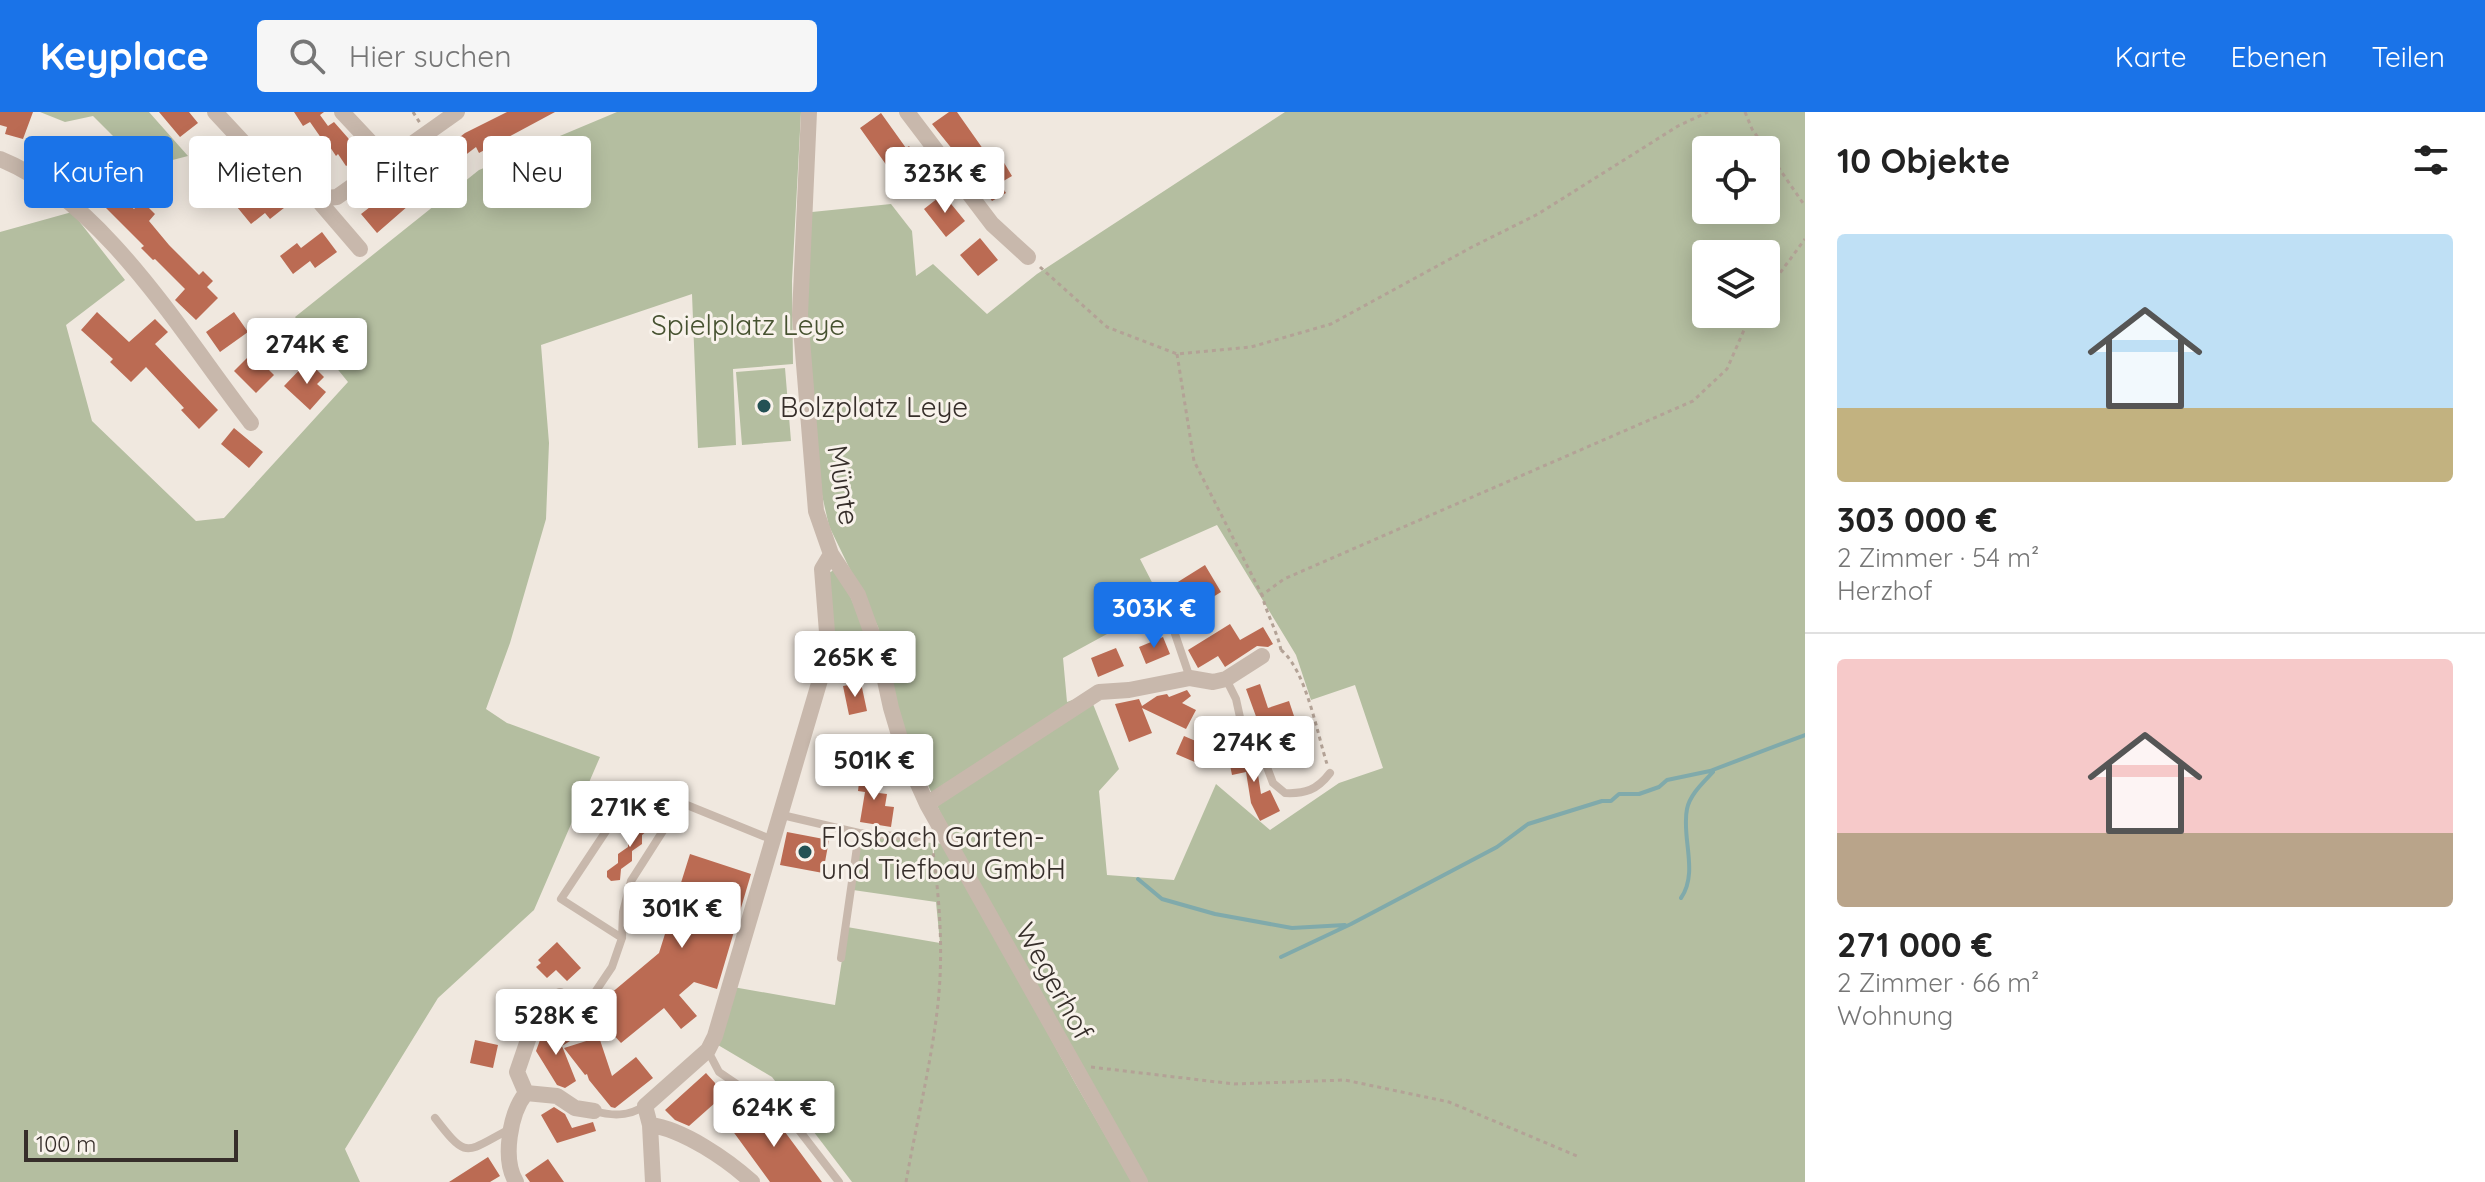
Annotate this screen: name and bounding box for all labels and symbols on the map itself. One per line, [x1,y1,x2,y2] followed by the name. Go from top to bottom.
[880,147,1010,215] pin: 323K €
[651,307,845,342] park label: Spielplatz Leye
[242,318,372,386] pin: 274K €
[780,389,968,424] place label: Bolzplatz Leye
[755,397,773,415] marker: Bolzplatz Leye
[820,443,868,527] street label: Münte
[1089,582,1219,650] pin: 303K €
[790,631,920,699] pin: 265K €
[1189,716,1319,784] pin: 274K €
[809,734,939,802] pin: 501K €
[565,781,695,849] pin: 271K €
[821,819,1066,886] place label: Flosbach Garten- und Tiefbau GmbH
[796,843,814,861] marker: Flosbach Garten- und Tiefbau GmbH
[617,882,747,950] pin: 301K €
[1008,916,1102,1046] street label: Wegerhof
[491,989,621,1057] pin: 528K €
[709,1081,839,1149] pin: 624K €
[24,1126,238,1162] scale bar

